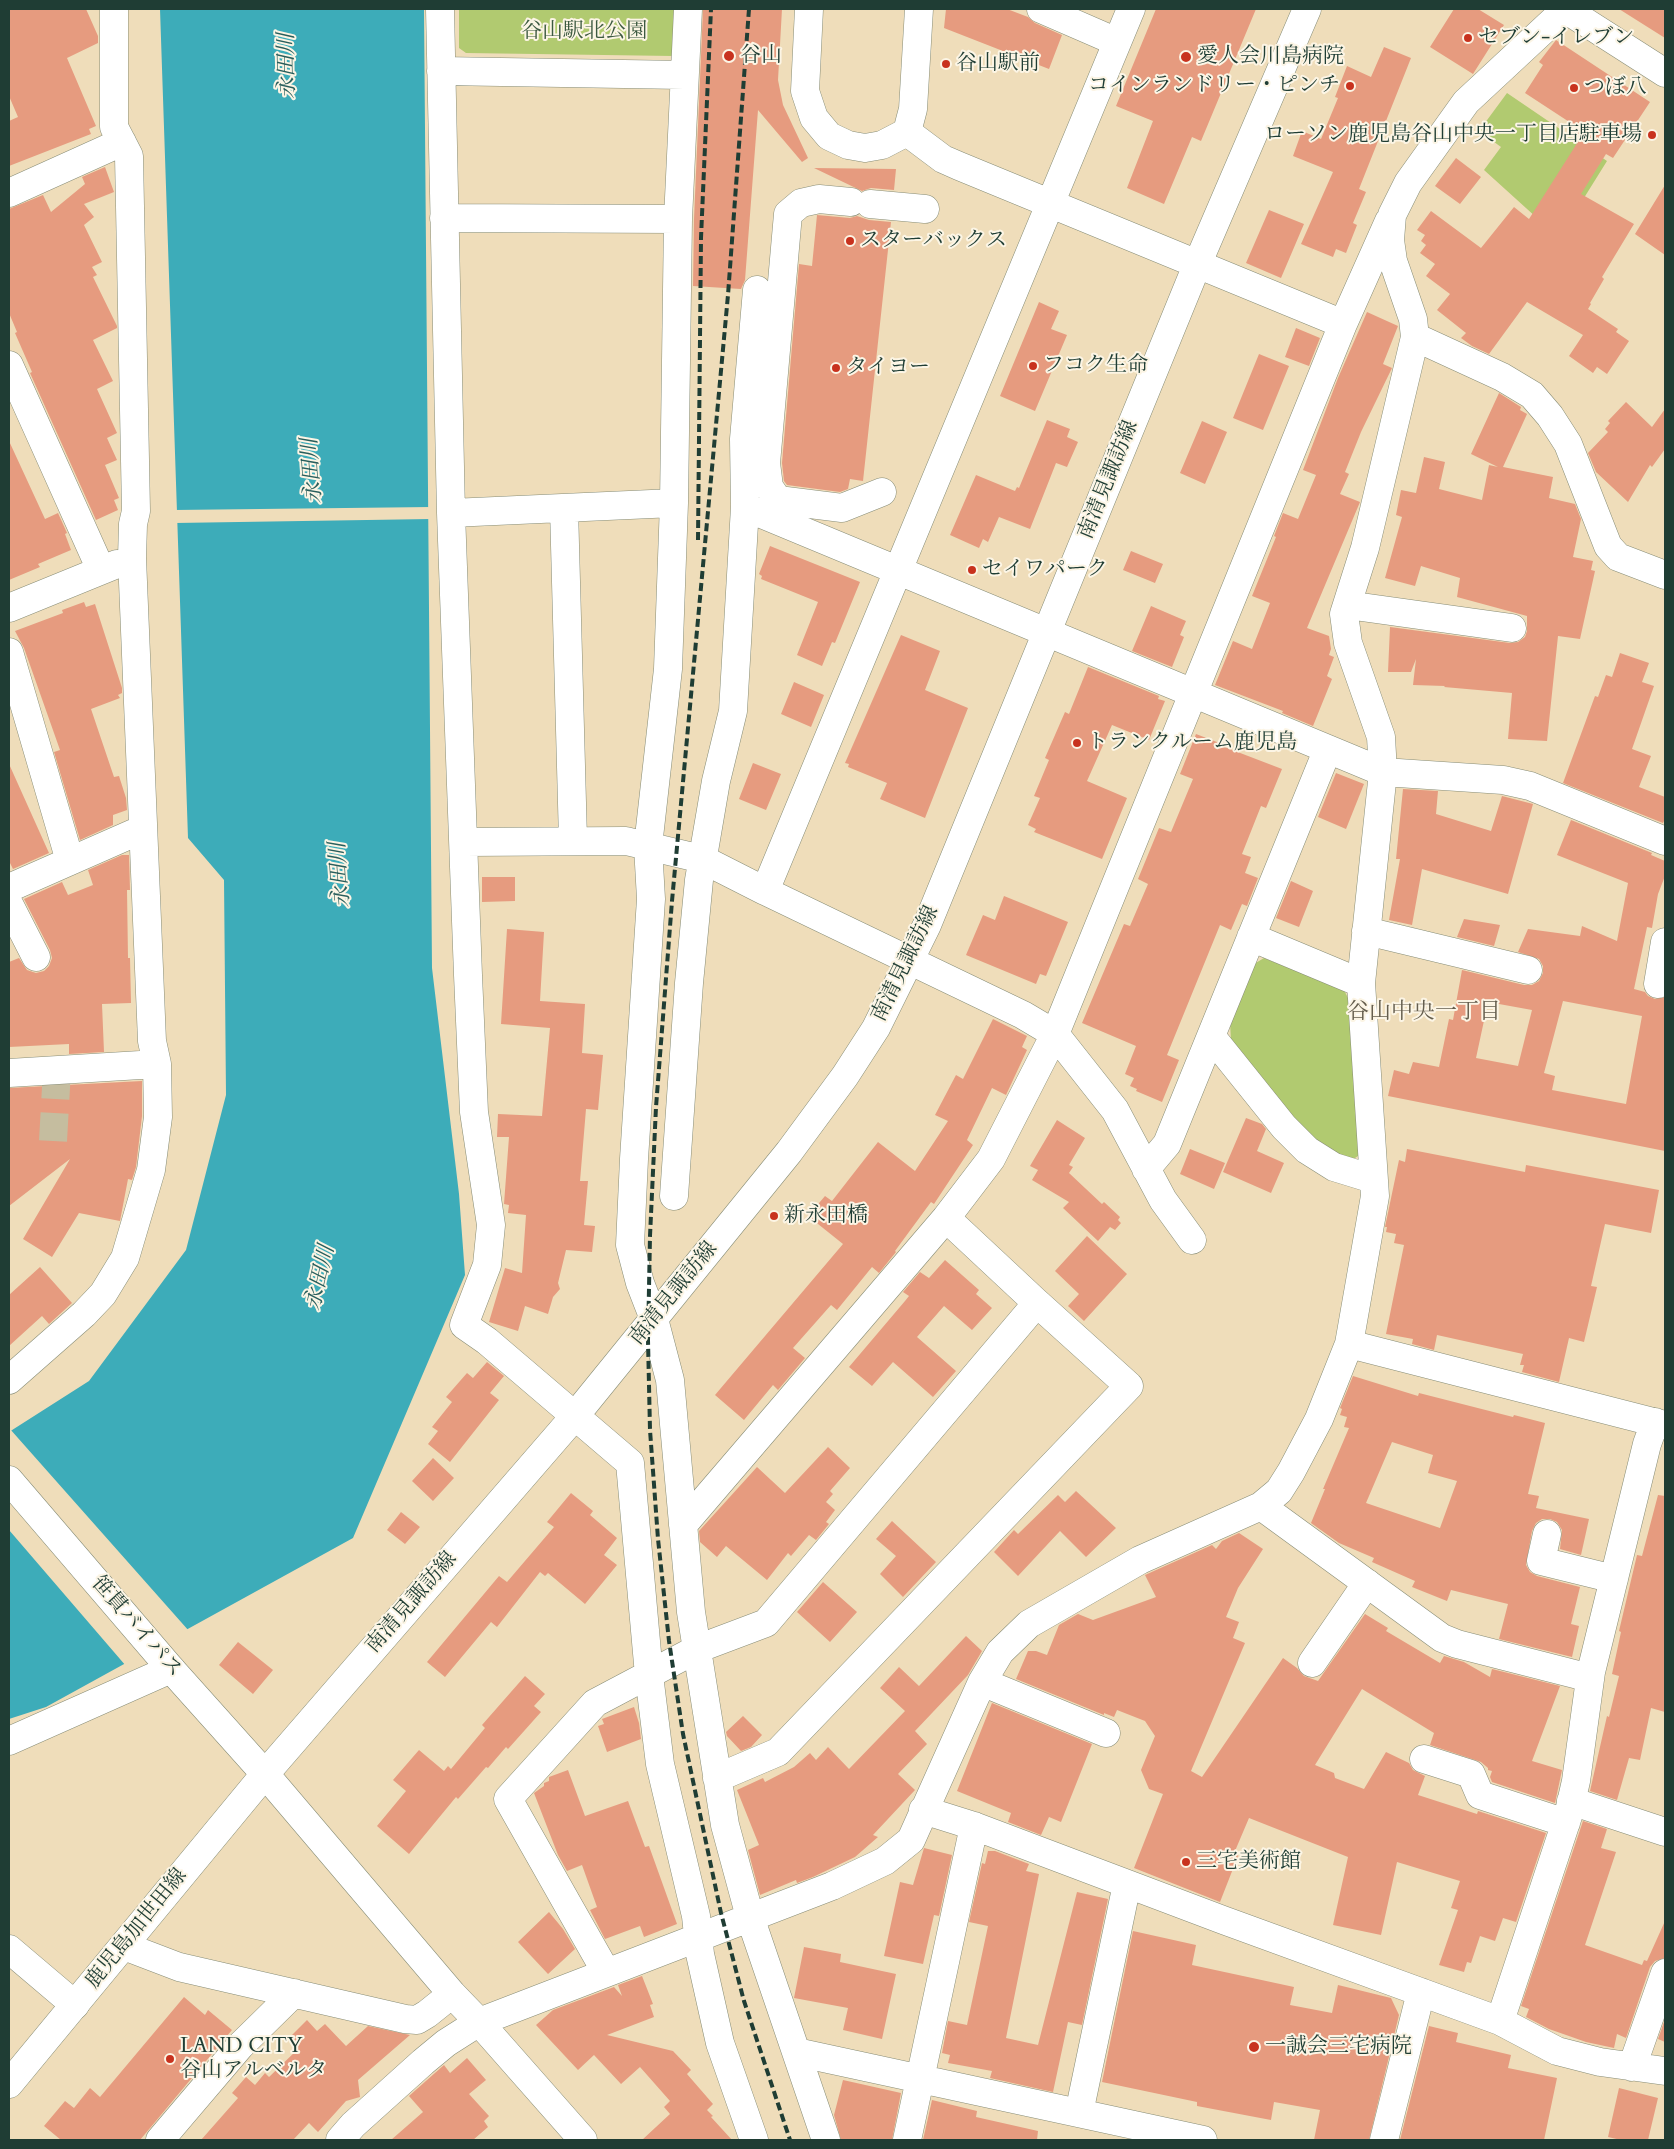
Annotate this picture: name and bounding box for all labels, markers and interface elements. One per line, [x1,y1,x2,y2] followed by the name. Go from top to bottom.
[521,19,647,45] park label: 谷山駅北公園
[1478,25,1634,51] place label: セブン-イレブン
[1462,32,1474,44] marker: セブン-イレブン
[274,33,302,99] water label: 永田川
[740,43,782,69] place label: 谷山
[1197,44,1344,70] place label: 愛人会川島病院
[722,49,736,63] marker: 谷山
[1179,50,1193,64] marker: 愛人会川島病院
[956,51,1040,77] place label: 谷山駅前
[940,58,952,70] marker: 谷山駅前
[1088,73,1340,99] place label: コインランドリー・ピンチ
[1584,75,1647,101] place label: つぼ八
[1344,80,1356,92] marker: コインランドリー・ピンチ
[1568,82,1580,94] marker: つぼ八
[1264,122,1642,148] place label: ローソン鹿児島谷山中央一丁目店駐車場
[1646,129,1658,141] marker: ローソン鹿児島谷山中央一丁目店駐車場
[860,228,1007,254] place label: スターバックス
[844,235,856,247] marker: スターバックス
[1043,353,1148,379] place label: フコク生命
[846,355,930,381] place label: タイヨー
[1027,360,1039,372] marker: フコク生命
[830,362,842,374] marker: タイヨー
[1074,417,1144,543] street label: 南清見諏訪線
[298,437,328,505] water label: 永田川
[982,557,1108,583] place label: セイワパーク
[966,564,978,576] marker: セイワパーク
[1087,730,1297,756] place label: トランクルーム鹿児島
[1071,737,1083,749] marker: トランクルーム鹿児島
[326,841,356,909] water label: 永田川
[867,902,945,1026] street label: 南清見諏訪線
[1347,1000,1501,1026] district label: 谷山中央一丁目
[784,1203,868,1229] place label: 新永田橋
[768,1210,780,1222] marker: 新永田橋
[625,1237,723,1351] street label: 南清見諏訪線
[301,1243,341,1313] water label: 永田川
[361,1547,463,1659] street label: 南清見諏訪線
[85,1571,187,1683] street label: 笹貫バイパス
[1196,1849,1301,1875] place label: 三宅美術館
[1180,1856,1192,1868] marker: 三宅美術館
[81,1864,193,1994] street label: 鹿児島加世田線
[180,2034,327,2084] place label: LAND CITY 谷山アルベルタ
[1265,2034,1412,2060] place label: 一誠会三宅病院
[1247,2040,1261,2054] marker: 一誠会三宅病院
[164,2053,176,2065] marker: LAND CITY 谷山アルベルタ

